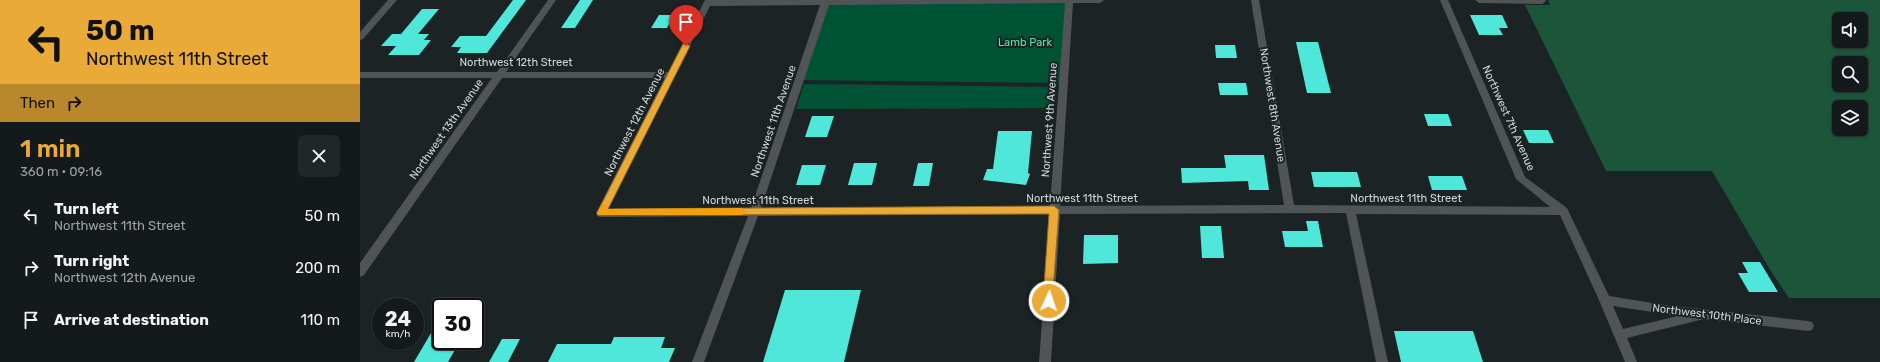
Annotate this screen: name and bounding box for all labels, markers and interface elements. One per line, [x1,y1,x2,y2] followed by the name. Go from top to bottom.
[669,5,703,46] pin
[675,11,697,33] icon: arrive
[1832,12,1868,136] map controls
[1832,12,1868,48] button: sound
[86,14,155,47] text: 50 m
[20,16,72,68] icon: left
[998,36,1052,49] park label: Lamb Park
[1257,47,1288,163] street label: Northwest 8th Avenue
[86,48,268,70] text: Northwest 11th Street
[459,56,573,69] street label: Northwest 12th Street
[1832,56,1868,92] button: search
[1039,62,1060,178] street label: Northwest 9th Avenue
[748,63,799,179] street label: Northwest 11th Avenue
[1479,63,1538,173] street label: Northwest 7th Avenue
[602,66,667,178] street label: Northwest 12th Avenue
[407,77,486,182] street label: Northwest 13th Avenue
[63,92,85,114] icon: right
[20,94,55,112] text: Then
[1832,100,1868,136] button: layers
[20,135,80,163] text: 1 min
[298,135,340,177] button: close
[20,164,102,179] text: 360 m · 09:16
[1026,192,1138,205] street label: Northwest 11th Street
[1350,192,1462,205] street label: Northwest 11th Street
[702,194,814,207] street label: Northwest 11th Street
[54,200,119,218] text: Turn left
[20,205,42,227] icon: left
[305,207,340,225] text: 50 m
[54,218,186,233] text: Northwest 11th Street
[54,252,129,270] text: Turn right
[20,257,42,279] icon: right
[295,259,340,277] text: 200 m
[54,270,195,285] text: Northwest 12th Avenue
[1028,280,1070,322] position arrow
[432,298,484,350] speed limit sign: 30
[1652,301,1762,328] street label: Northwest 10th Place
[385,307,411,331] text: 24
[20,309,42,331] icon: arrive
[54,311,209,329] text: Arrive at destination
[301,311,340,329] text: 110 m
[386,328,410,340] text: km/h

